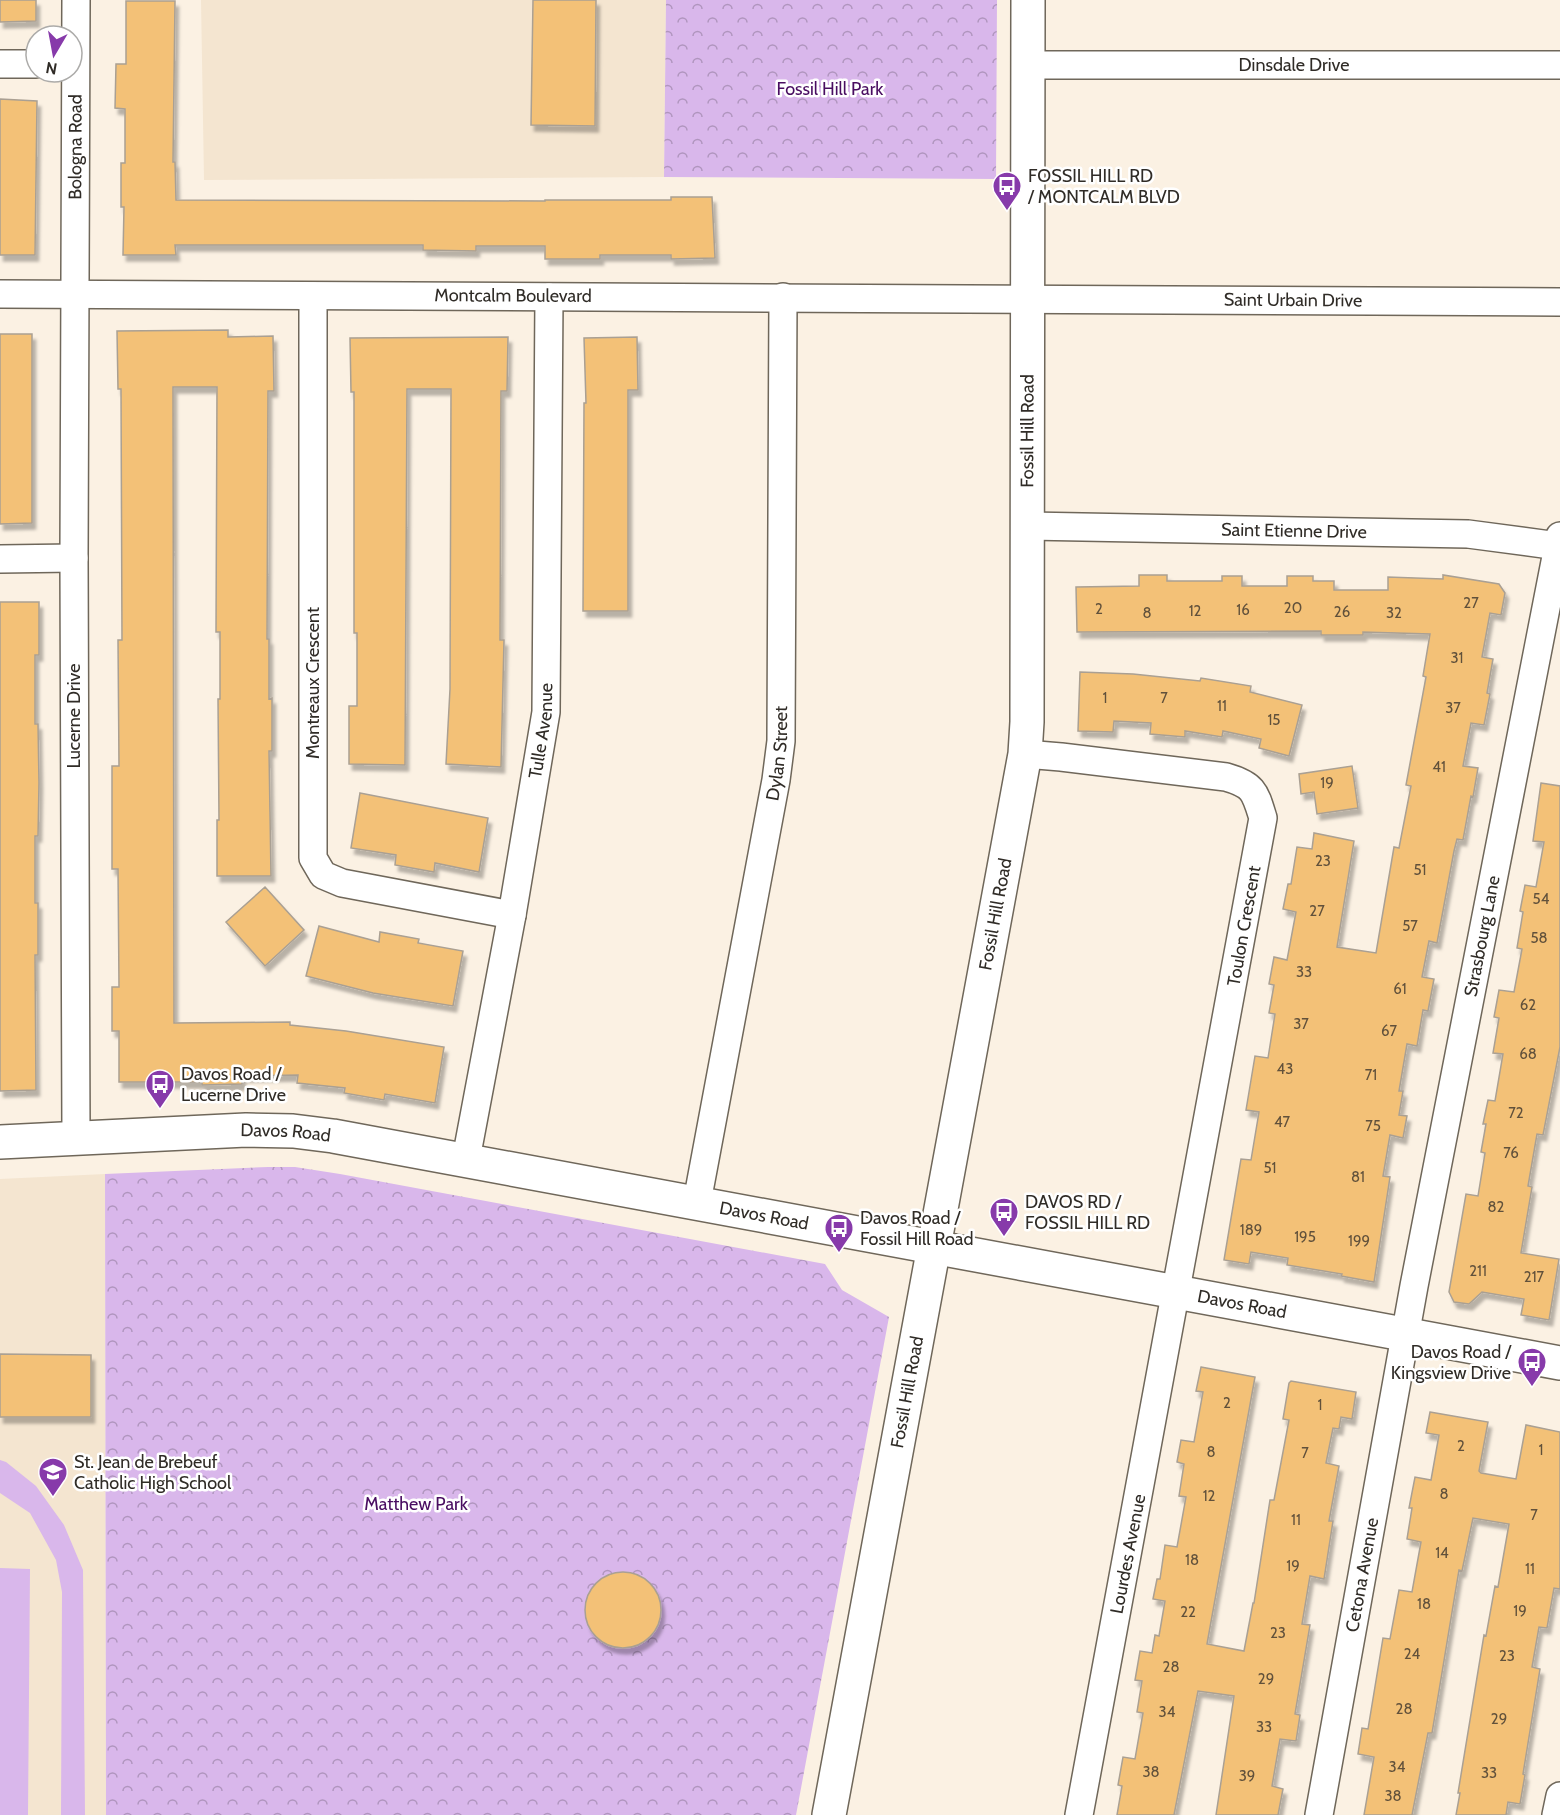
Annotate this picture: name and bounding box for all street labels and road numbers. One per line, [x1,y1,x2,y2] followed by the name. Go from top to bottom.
[1239,54,1349,76] street label: Dinsdale Drive
[64,94,87,200] street label: Bologna Road
[434,284,592,307] street label: Montcalm Boulevard
[1224,289,1362,312] street label: Saint Urbain Drive
[1016,374,1038,488] street label: Fossil Hill Road
[1221,519,1367,543] street label: Saint Etienne Drive
[302,607,324,759] street label: Montreaux Crescent
[63,664,85,768] street label: Lucerne Drive
[524,683,557,780] street label: Tulle Avenue
[761,706,792,803] street label: Dylan Street
[974,856,1017,972] street label: Fossil Hill Road
[1223,864,1265,988] street label: Toulon Crescent
[1460,874,1505,998] street label: Strasbourg Lane
[240,1119,332,1147] street label: Davos Road
[718,1197,811,1235] street label: Davos Road
[1195,1285,1288,1323] street label: Davos Road
[886,1334,928,1450] street label: Fossil Hill Road
[1106,1492,1150,1616] street label: Lourdes Avenue
[1341,1516,1383,1634] street label: Cetona Avenue

